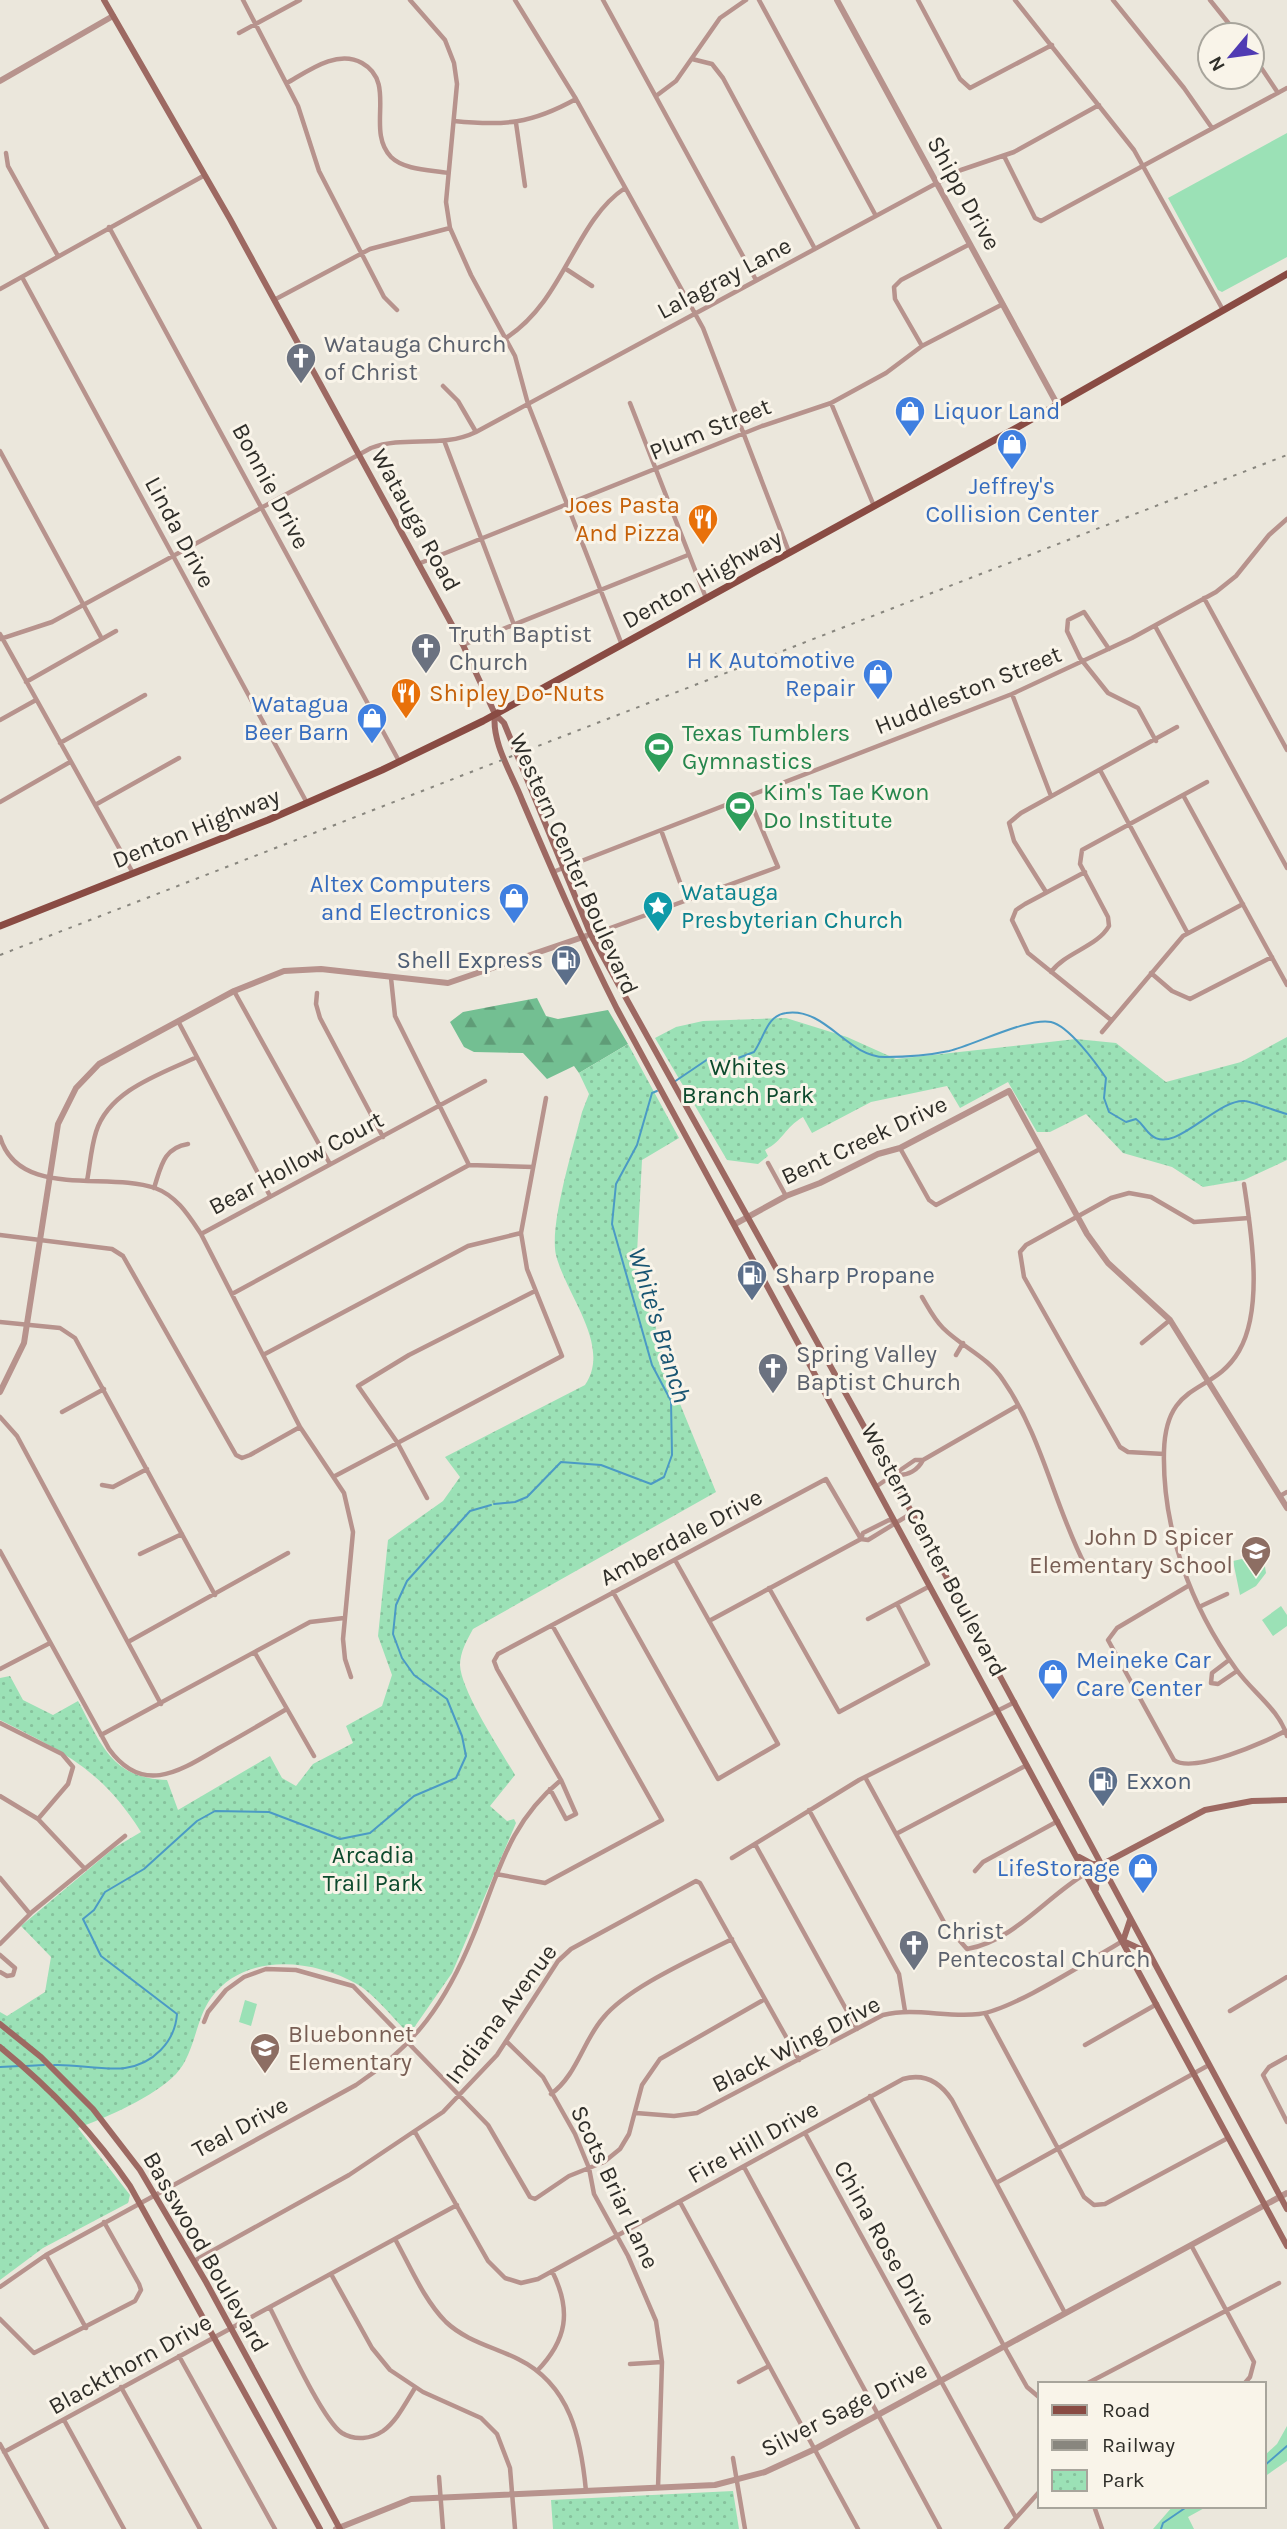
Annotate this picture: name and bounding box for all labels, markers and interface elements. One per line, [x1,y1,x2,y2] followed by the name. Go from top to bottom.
[1196,21,1266,91] north arrow
[1204,52,1230,75] text: N
[921,131,1007,255] street label: Shipp Drive
[652,231,796,325] street label: Lalagray Lane
[324,330,506,386] place label: Watauga Church of Christ
[284,341,318,385] church icon: Watauga Church of Christ
[645,392,775,466] street label: Plum Street
[893,394,927,438] shop icon: Liquor Land
[933,397,1061,425] place label: Liquor Land
[226,418,316,554] street label: Bonnie Drive
[995,427,1029,471] shop icon: Jeffrey's Collision Center
[365,444,467,596] street label: Watauga Road
[139,472,221,592] street label: Linda Drive
[925,472,1099,528] place label: Jeffrey's Collision Center
[565,491,680,547] place label: Joes Pasta And Pizza
[686,502,720,546] restaurant icon: Joes Pasta And Pizza
[617,524,787,634] street label: Denton Highway
[449,620,592,676] place label: Truth Baptist Church
[409,631,443,675] church icon: Truth Baptist Church
[871,640,1065,740] street label: Huddleston Street
[686,646,855,702] place label: H K Automotive Repair
[861,657,895,701] shop icon: H K Automotive Repair
[389,676,423,720] restaurant icon: Shipley Do-Nuts
[429,679,605,707] place label: Shipley Do-Nuts
[244,690,349,746] place label: Watagua Beer Barn
[355,701,389,745] shop icon: Watagua Beer Barn
[682,719,850,775] place label: Texas Tumblers Gymnastics
[504,729,644,999] street label: Western Center Boulevard
[642,730,676,774] sports icon: Texas Tumblers Gymnastics
[763,778,929,834] place label: Kim's Tae Kwon Do Institute
[108,782,284,874] street label: Denton Highway
[723,789,757,833] sports icon: Kim's Tae Kwon Do Institute
[310,870,491,926] place label: Altex Computers and Electronics
[681,878,903,934] place label: Watauga Presbyterian Church
[497,881,531,925] shop icon: Altex Computers and Electronics
[641,889,675,933] place icon: Watauga Presbyterian Church
[549,943,583,987] fuel station icon: Shell Express
[397,946,543,974] place label: Shell Express
[682,1053,814,1109] park label: Whites Branch Park
[777,1089,951,1191] street label: Bent Creek Drive
[204,1105,388,1221] street label: Bear Hollow Court
[621,1244,698,1407] water label: White's Branch
[735,1258,769,1302] fuel station icon: Sharp Propane
[775,1261,935,1289] place label: Sharp Propane
[796,1340,961,1396] place label: Spring Valley Baptist Church
[756,1351,790,1395] church icon: Spring Valley Baptist Church
[855,1419,1013,1681] street label: Western Center Boulevard
[595,1482,767,1592] street label: Amberdale Drive
[1029,1523,1233,1579] place label: John D Spicer Elementary School
[1239,1534,1273,1578] school or university icon: John D Spicer Elementary School
[1076,1646,1211,1702] place label: Meineke Car Care Center
[1036,1657,1070,1701] shop icon: Meineke Car Care Center
[1086,1764,1120,1808] fuel station icon: Exxon
[1126,1767,1192,1795] place label: Exxon
[323,1841,423,1897] park label: Arcadia Trail Park
[1126,1851,1160,1895] shop icon: LifeStorage
[997,1854,1120,1882] place label: LifeStorage
[937,1917,1150,1973] place label: Christ Pentecostal Church
[897,1928,931,1972] church icon: Christ Pentecostal Church
[439,1938,563,2090] street label: Indiana Avenue
[707,1990,885,2098] street label: Black Wing Drive
[288,2020,414,2076] place label: Bluebonnet Elementary
[248,2031,282,2075] school or university icon: Bluebonnet Elementary
[187,2090,293,2164] street label: Teal Drive
[683,2095,823,2189] street label: Fire Hill Drive
[565,2101,665,2273] street label: Scots Briar Lane
[137,2147,275,2357] street label: Basswood Boulevard
[828,2156,942,2330] street label: China Rose Drive
[43,2308,217,2420] street label: Blackthorn Drive
[756,2355,932,2463] street label: Silver Sage Drive
[1038,2382,1266,2508] legend
[1102,2398,1150,2422] text: Road
[1102,2433,1175,2457] text: Railway
[1102,2468,1145,2492] text: Park

